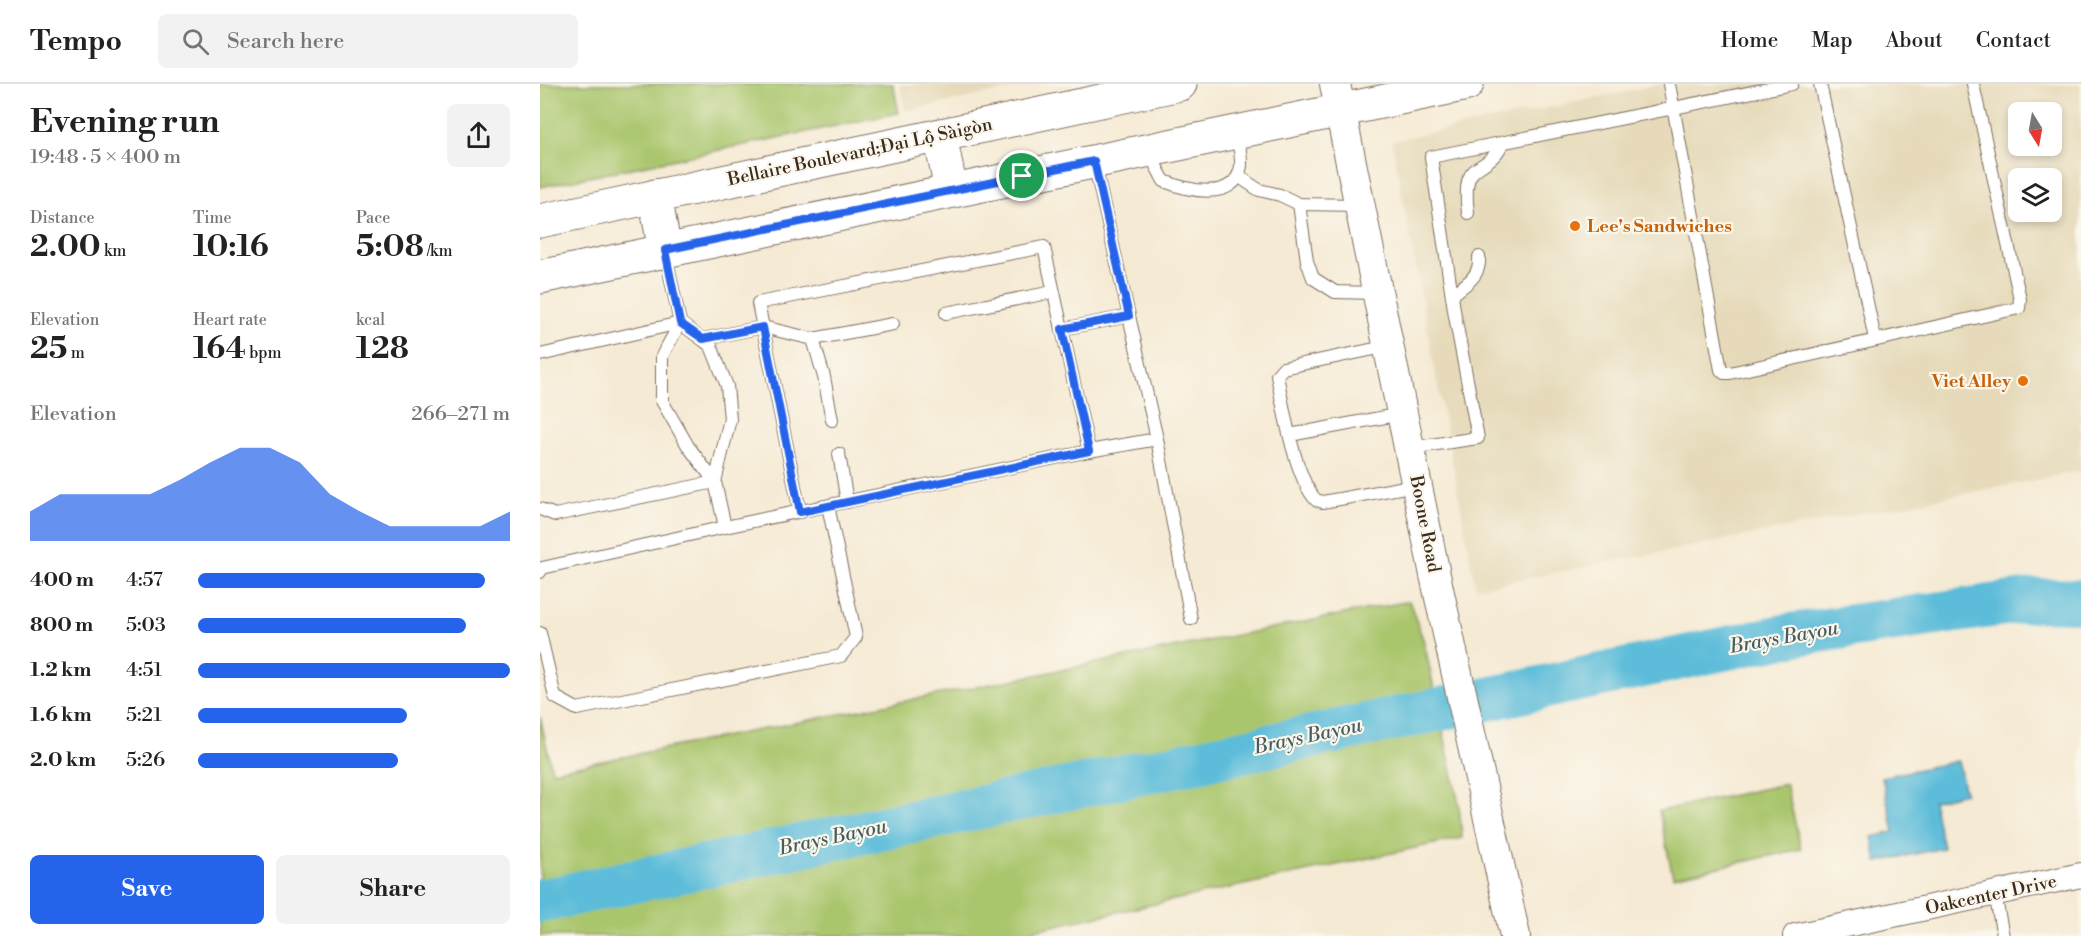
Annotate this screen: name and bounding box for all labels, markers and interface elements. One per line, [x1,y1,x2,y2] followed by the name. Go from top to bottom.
[158,14,578,68] search box
[30,24,122,59] text: Tempo
[179,25,212,58] icon: search
[227,28,344,55] text: Search here
[1721,28,1778,54] text: Home
[1811,28,1853,54] text: Map
[1886,28,1943,54] text: About
[1976,28,2051,54] text: Contact
[30,102,219,143] text: Evening run
[2008,102,2062,156] north arrow
[2008,102,2062,222] map controls
[447,104,510,167] button: share
[724,113,995,192] street label: Bellaire Boulevard;Đại Lộ Sàigòn
[30,145,181,170] text: 19:48 · 5 × 400 m
[996,150,1047,201] pin
[1005,159,1038,192] icon: arrive
[2008,168,2062,222] button: layers
[30,208,95,228] text: Distance
[193,208,232,228] text: Time
[356,208,390,228] text: Pace
[1587,215,1732,238] place label: Lee's Sandwiches
[1568,219,1582,233] marker: Lee's Sandwiches
[30,228,101,266] text: 2.00
[193,228,269,266] text: 10:16
[356,228,424,266] text: 5:08
[101,241,126,261] text: km
[424,241,452,261] text: /km
[30,310,99,330] text: Elevation
[193,310,267,330] text: Heart rate
[356,310,385,330] text: kcal
[30,330,67,368] text: 25
[193,330,246,368] text: 164
[356,330,409,368] text: 128
[67,343,85,363] text: m
[246,343,282,363] text: bpm
[1931,370,2012,393] place label: Viet Alley
[2016,374,2030,388] marker: Viet Alley
[30,402,117,427] text: Elevation
[411,402,510,427] text: 266–271 m
[1404,473,1446,575] street label: Boone Road
[30,568,94,593] text: 400 m
[126,568,163,593] text: 4:57
[30,613,93,638] text: 800 m
[126,613,166,638] text: 5:03
[1727,616,1841,660] water label: Brays Bayou
[30,658,92,683] text: 1.2 km
[126,658,162,683] text: 4:51
[30,703,92,728] text: 1.6 km
[126,703,162,728] text: 5:21
[1251,713,1365,761] water label: Brays Bayou
[30,748,96,773] text: 2.0 km
[126,748,165,773] text: 5:26
[776,814,890,862] water label: Brays Bayou
[30,855,264,924] button: Save
[276,855,510,924] button: Share
[1923,870,2059,920] street label: Oakcenter Drive

